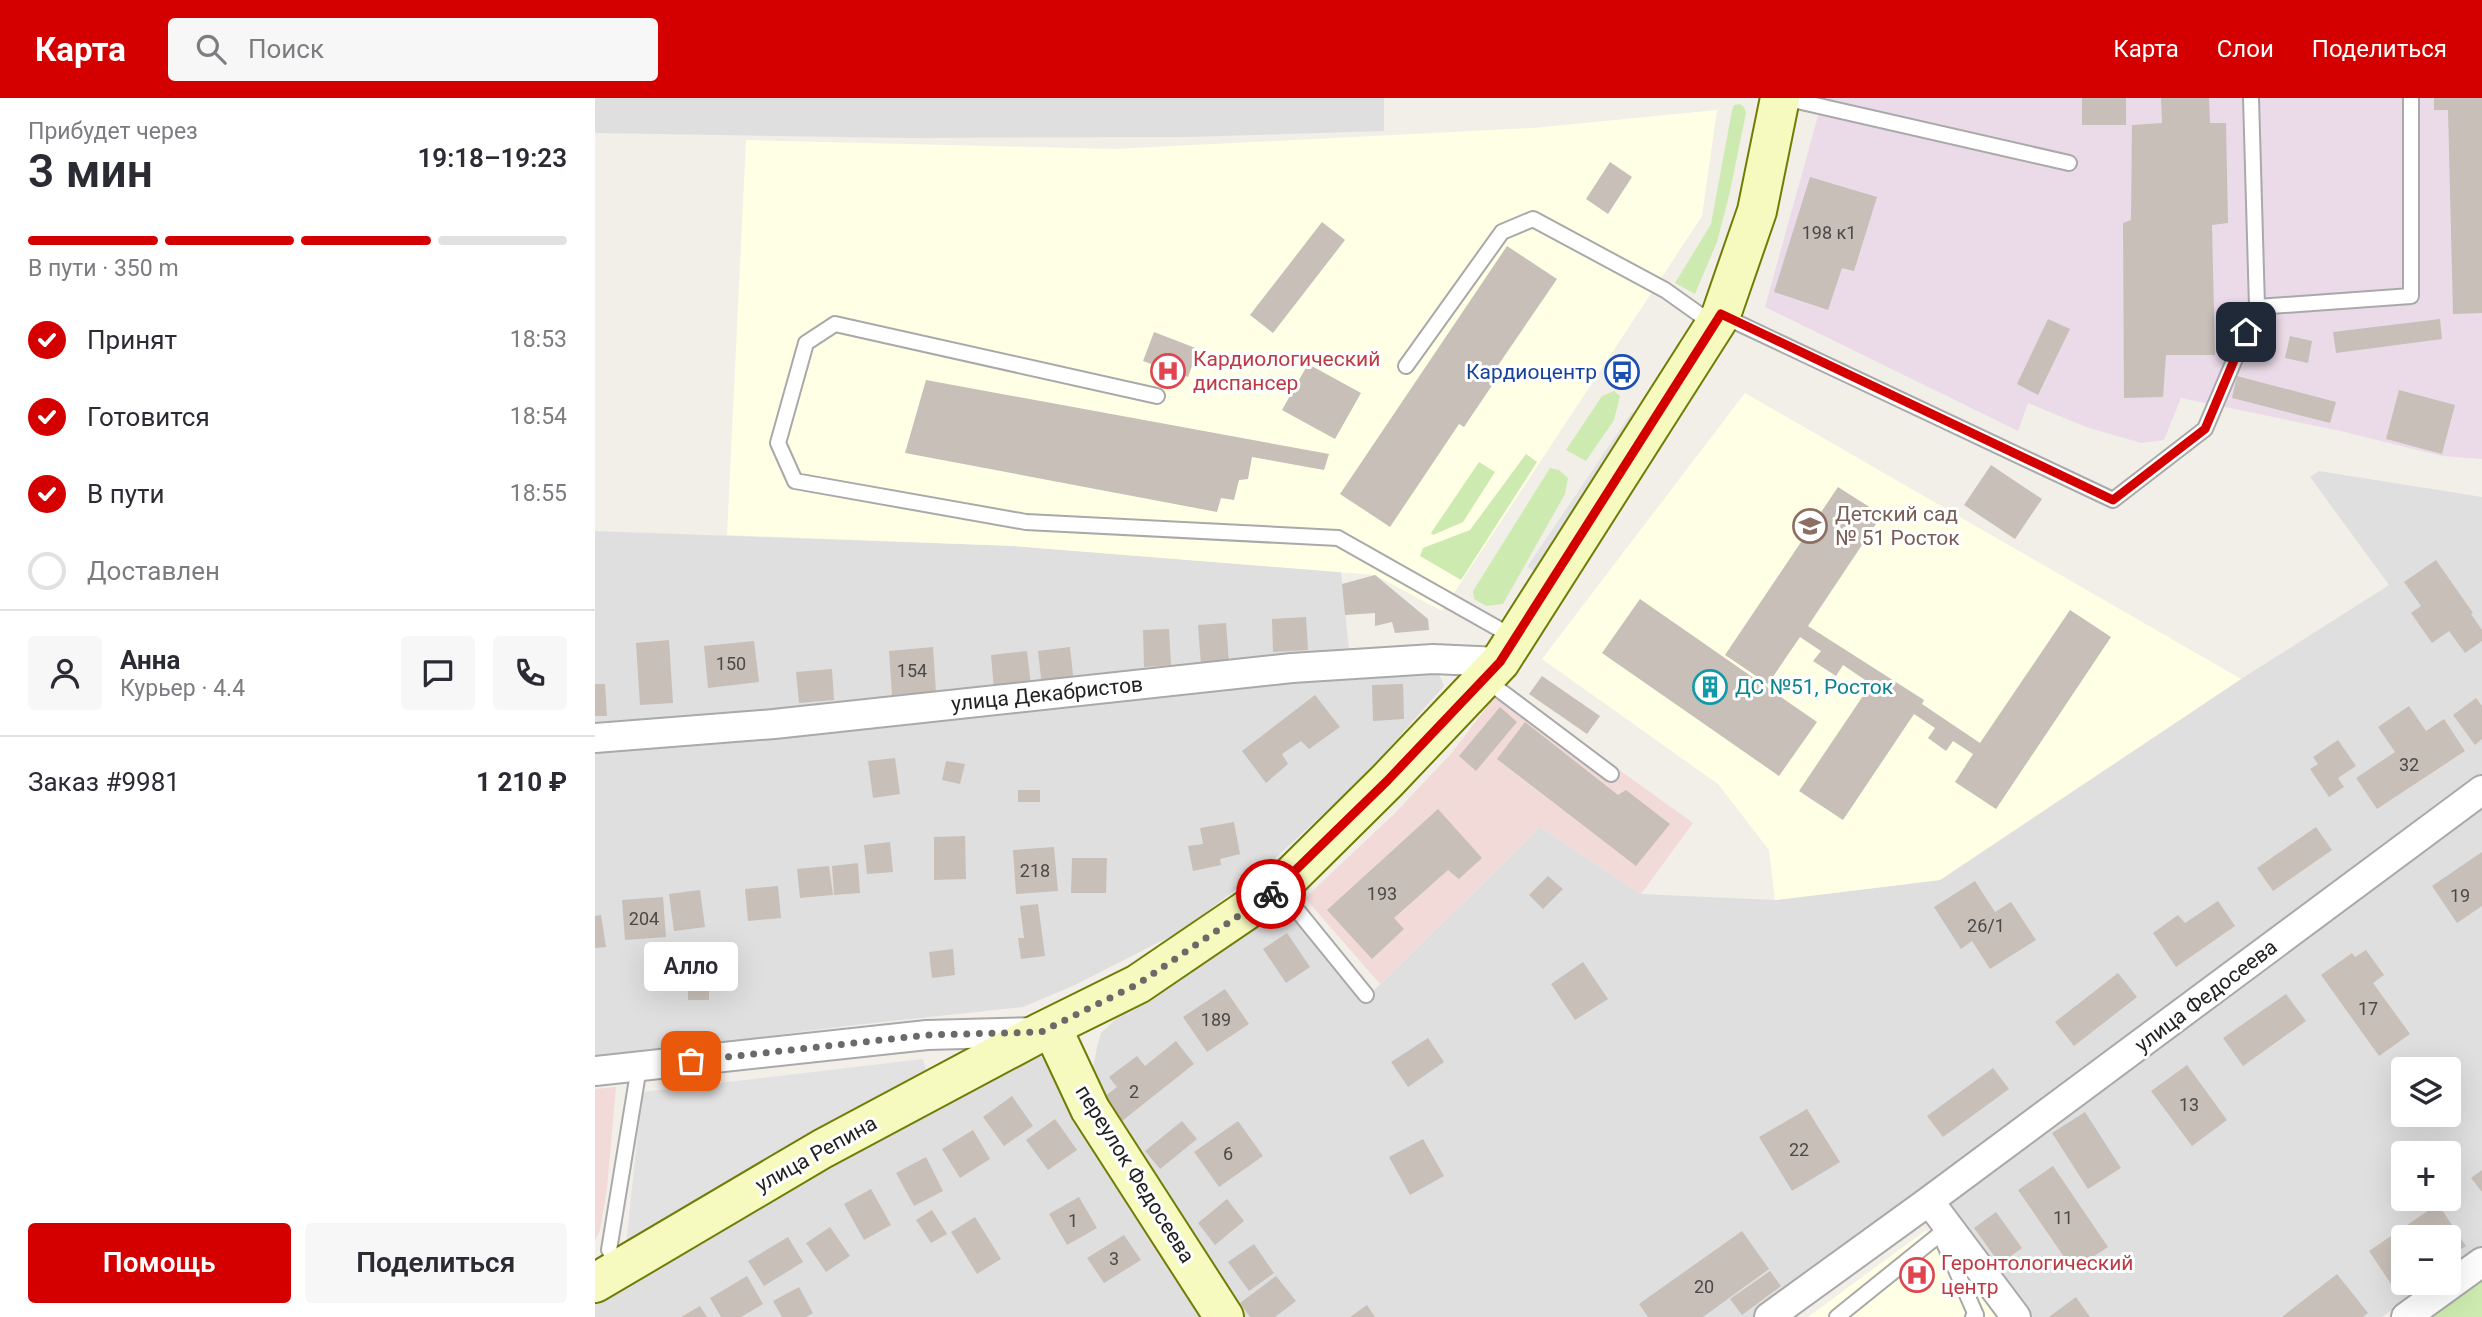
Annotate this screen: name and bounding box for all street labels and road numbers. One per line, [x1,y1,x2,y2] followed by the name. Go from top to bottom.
[950,672,1144,716] street label: улица Декабристов
[2130,935,2282,1057] street label: улица Федосеева
[1071,1081,1199,1267] street label: переулок Федосеева
[751,1111,881,1197] street label: улица Репина

